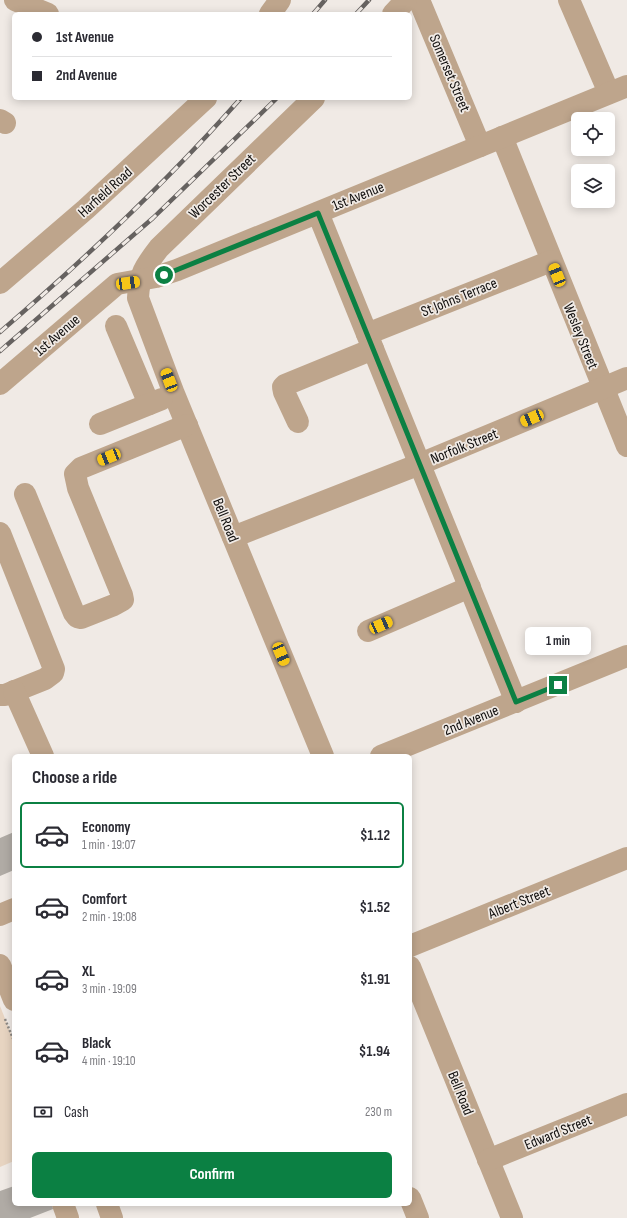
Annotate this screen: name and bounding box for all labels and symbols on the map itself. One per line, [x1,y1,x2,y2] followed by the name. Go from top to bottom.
[425,32,475,115] street label: Somerset Street
[185,149,260,223] street label: Worcester Street
[74,163,137,222] street label: Harfield Road
[329,177,387,215] street label: 1st Avenue
[547,262,567,288] car
[155,266,173,284] route start
[418,274,500,321] street label: St Johns Terrace
[115,275,141,291] car
[559,300,603,372] street label: Wesley Street
[31,310,84,360] street label: 1st Avenue
[159,367,179,393] car
[519,408,545,428] car
[428,424,501,469] street label: Norfolk Street
[96,447,122,467] car
[208,495,243,545] street label: Bell Road
[368,615,394,635] car
[525,627,591,655] callout: 1 min
[271,641,291,667] car
[549,676,567,694] route end
[441,701,502,740] street label: 2nd Avenue
[485,881,553,924] street label: Albert Street
[443,1068,478,1118] street label: Bell Road
[522,1110,595,1155] street label: Edward Street

